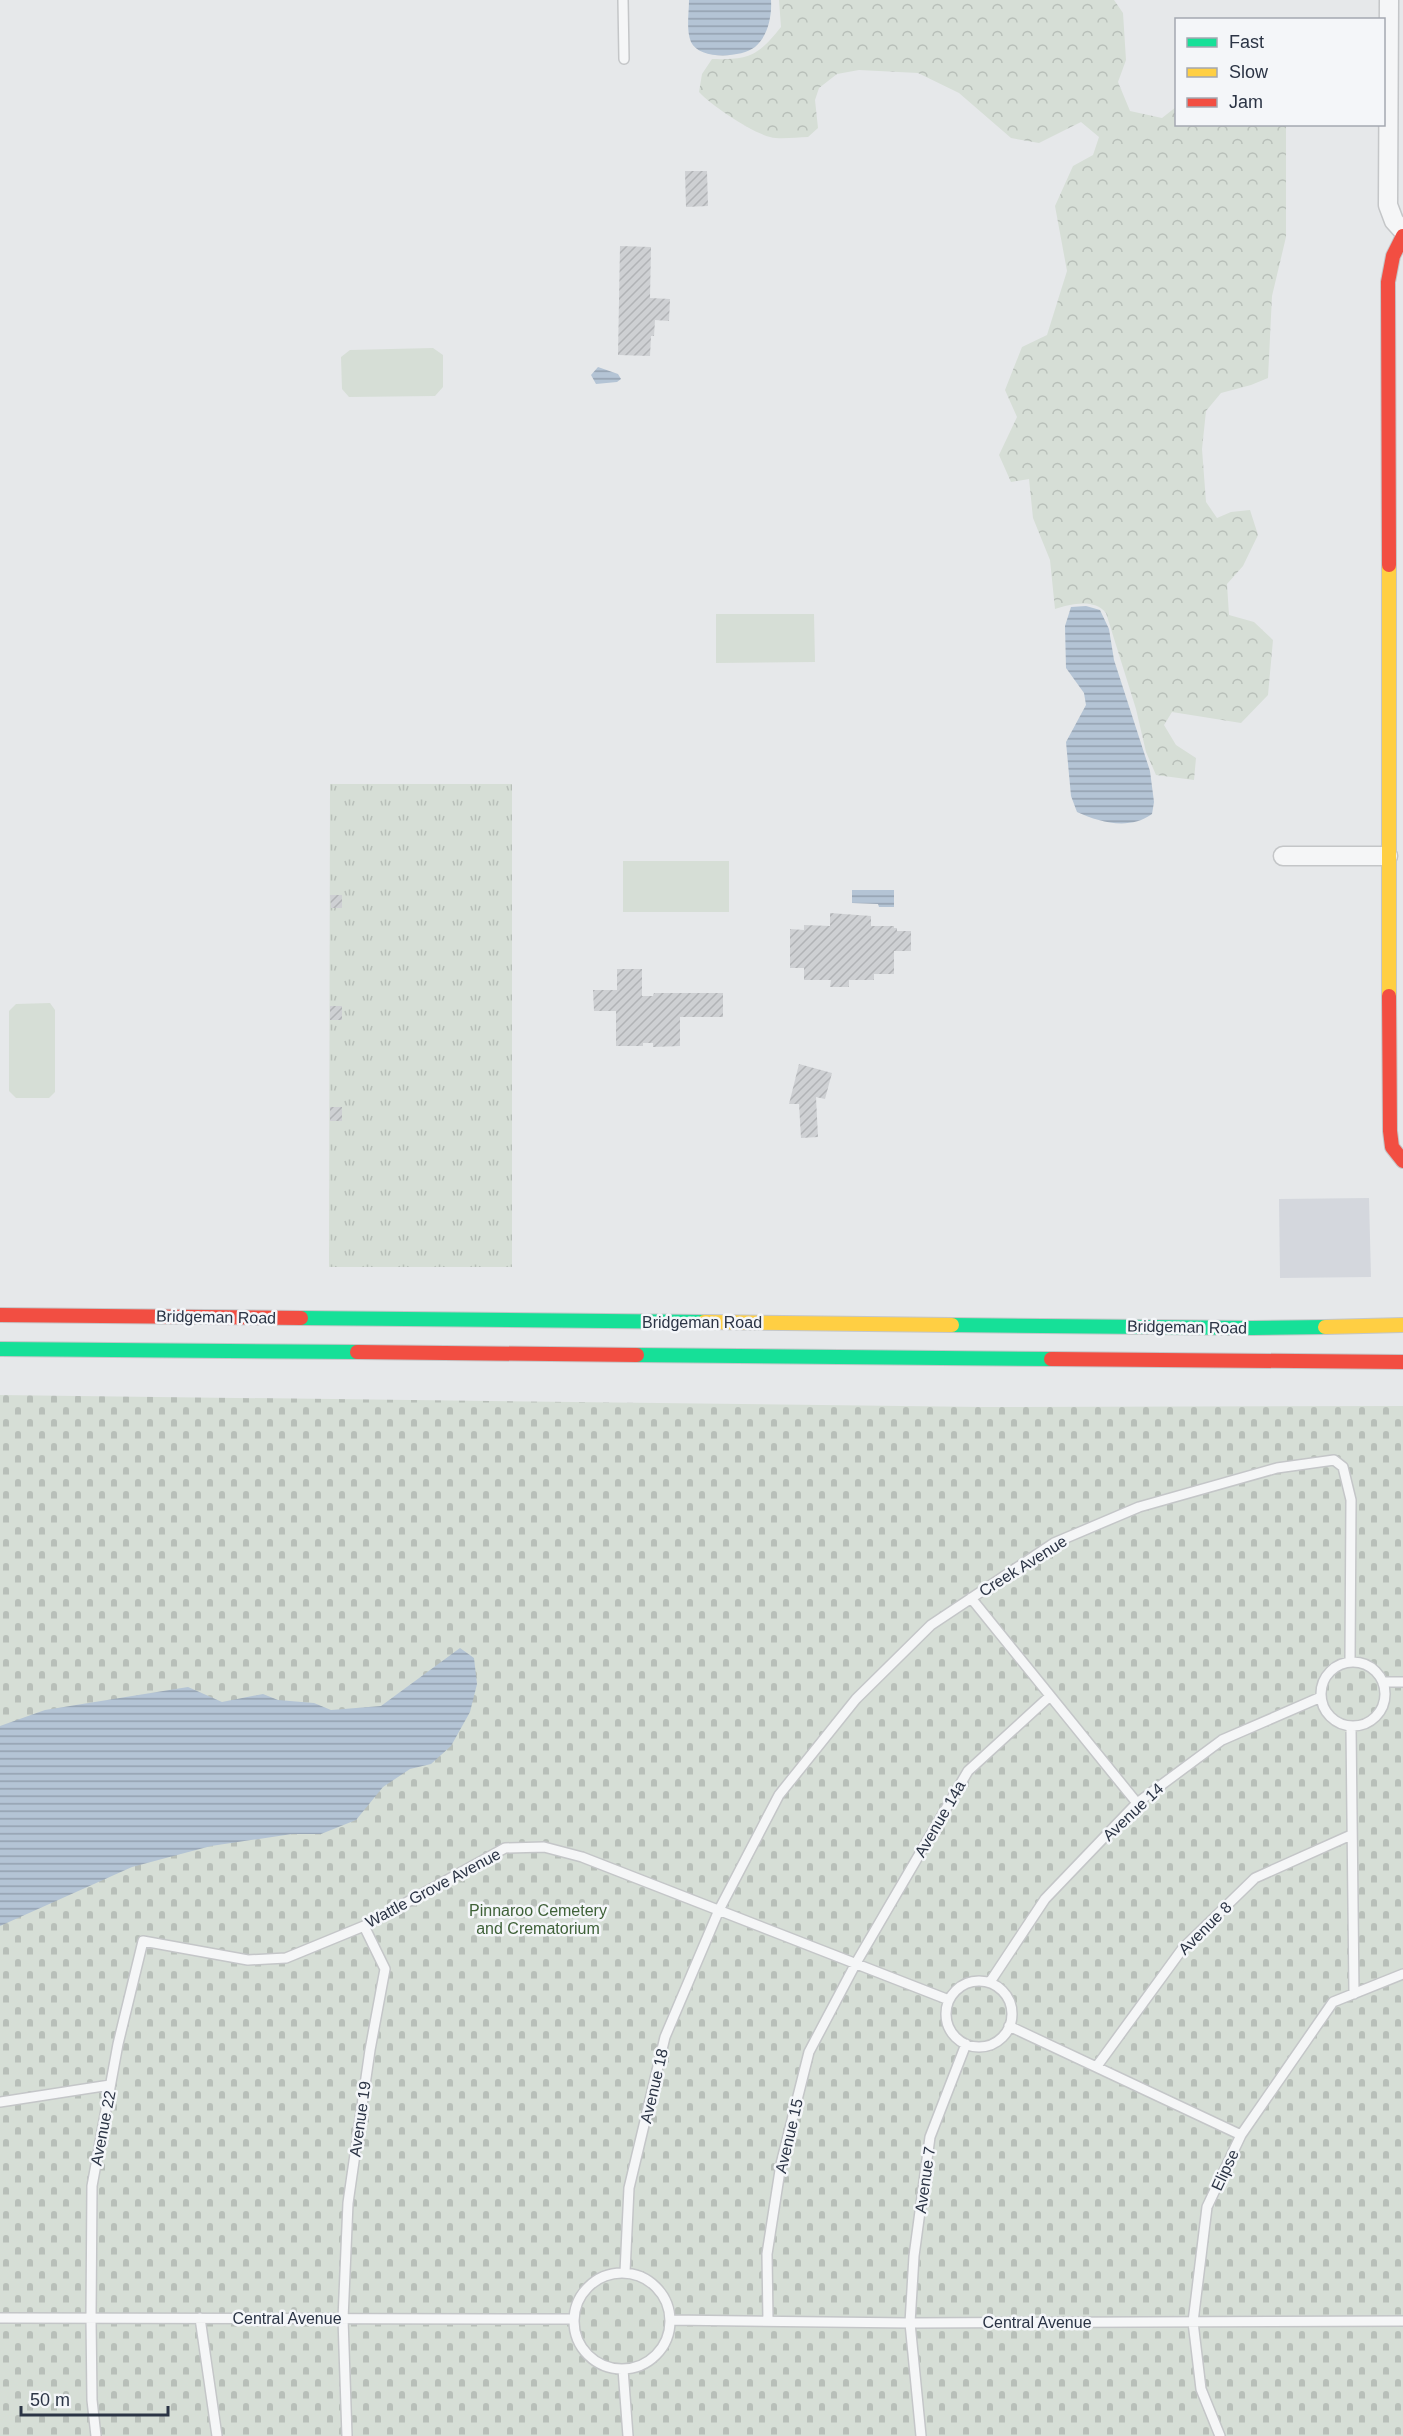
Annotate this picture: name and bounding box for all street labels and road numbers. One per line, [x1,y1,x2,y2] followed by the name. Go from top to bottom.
[156,1307,276,1327] street label: Bridgeman Road
[642,1314,762,1331] street label: Bridgeman Road
[1127,1317,1247,1337] street label: Bridgeman Road
[976,1532,1070,1600] street label: Creek Avenue
[911,1778,969,1860] street label: Avenue 14a
[1099,1780,1167,1844] street label: Avenue 14
[363,1845,503,1931] street label: Wattle Grove Avenue
[1175,1898,1235,1958] street label: Avenue 8
[637,2047,671,2125] street label: Avenue 18
[346,2080,374,2158] street label: Avenue 19
[87,2089,119,2167] street label: Avenue 22
[772,2097,806,2175] street label: Avenue 15
[912,2145,938,2215] street label: Avenue 7
[1208,2147,1242,2193] street label: Elipse
[232,2310,342,2327] street label: Central Avenue
[982,2314,1092,2331] street label: Central Avenue

